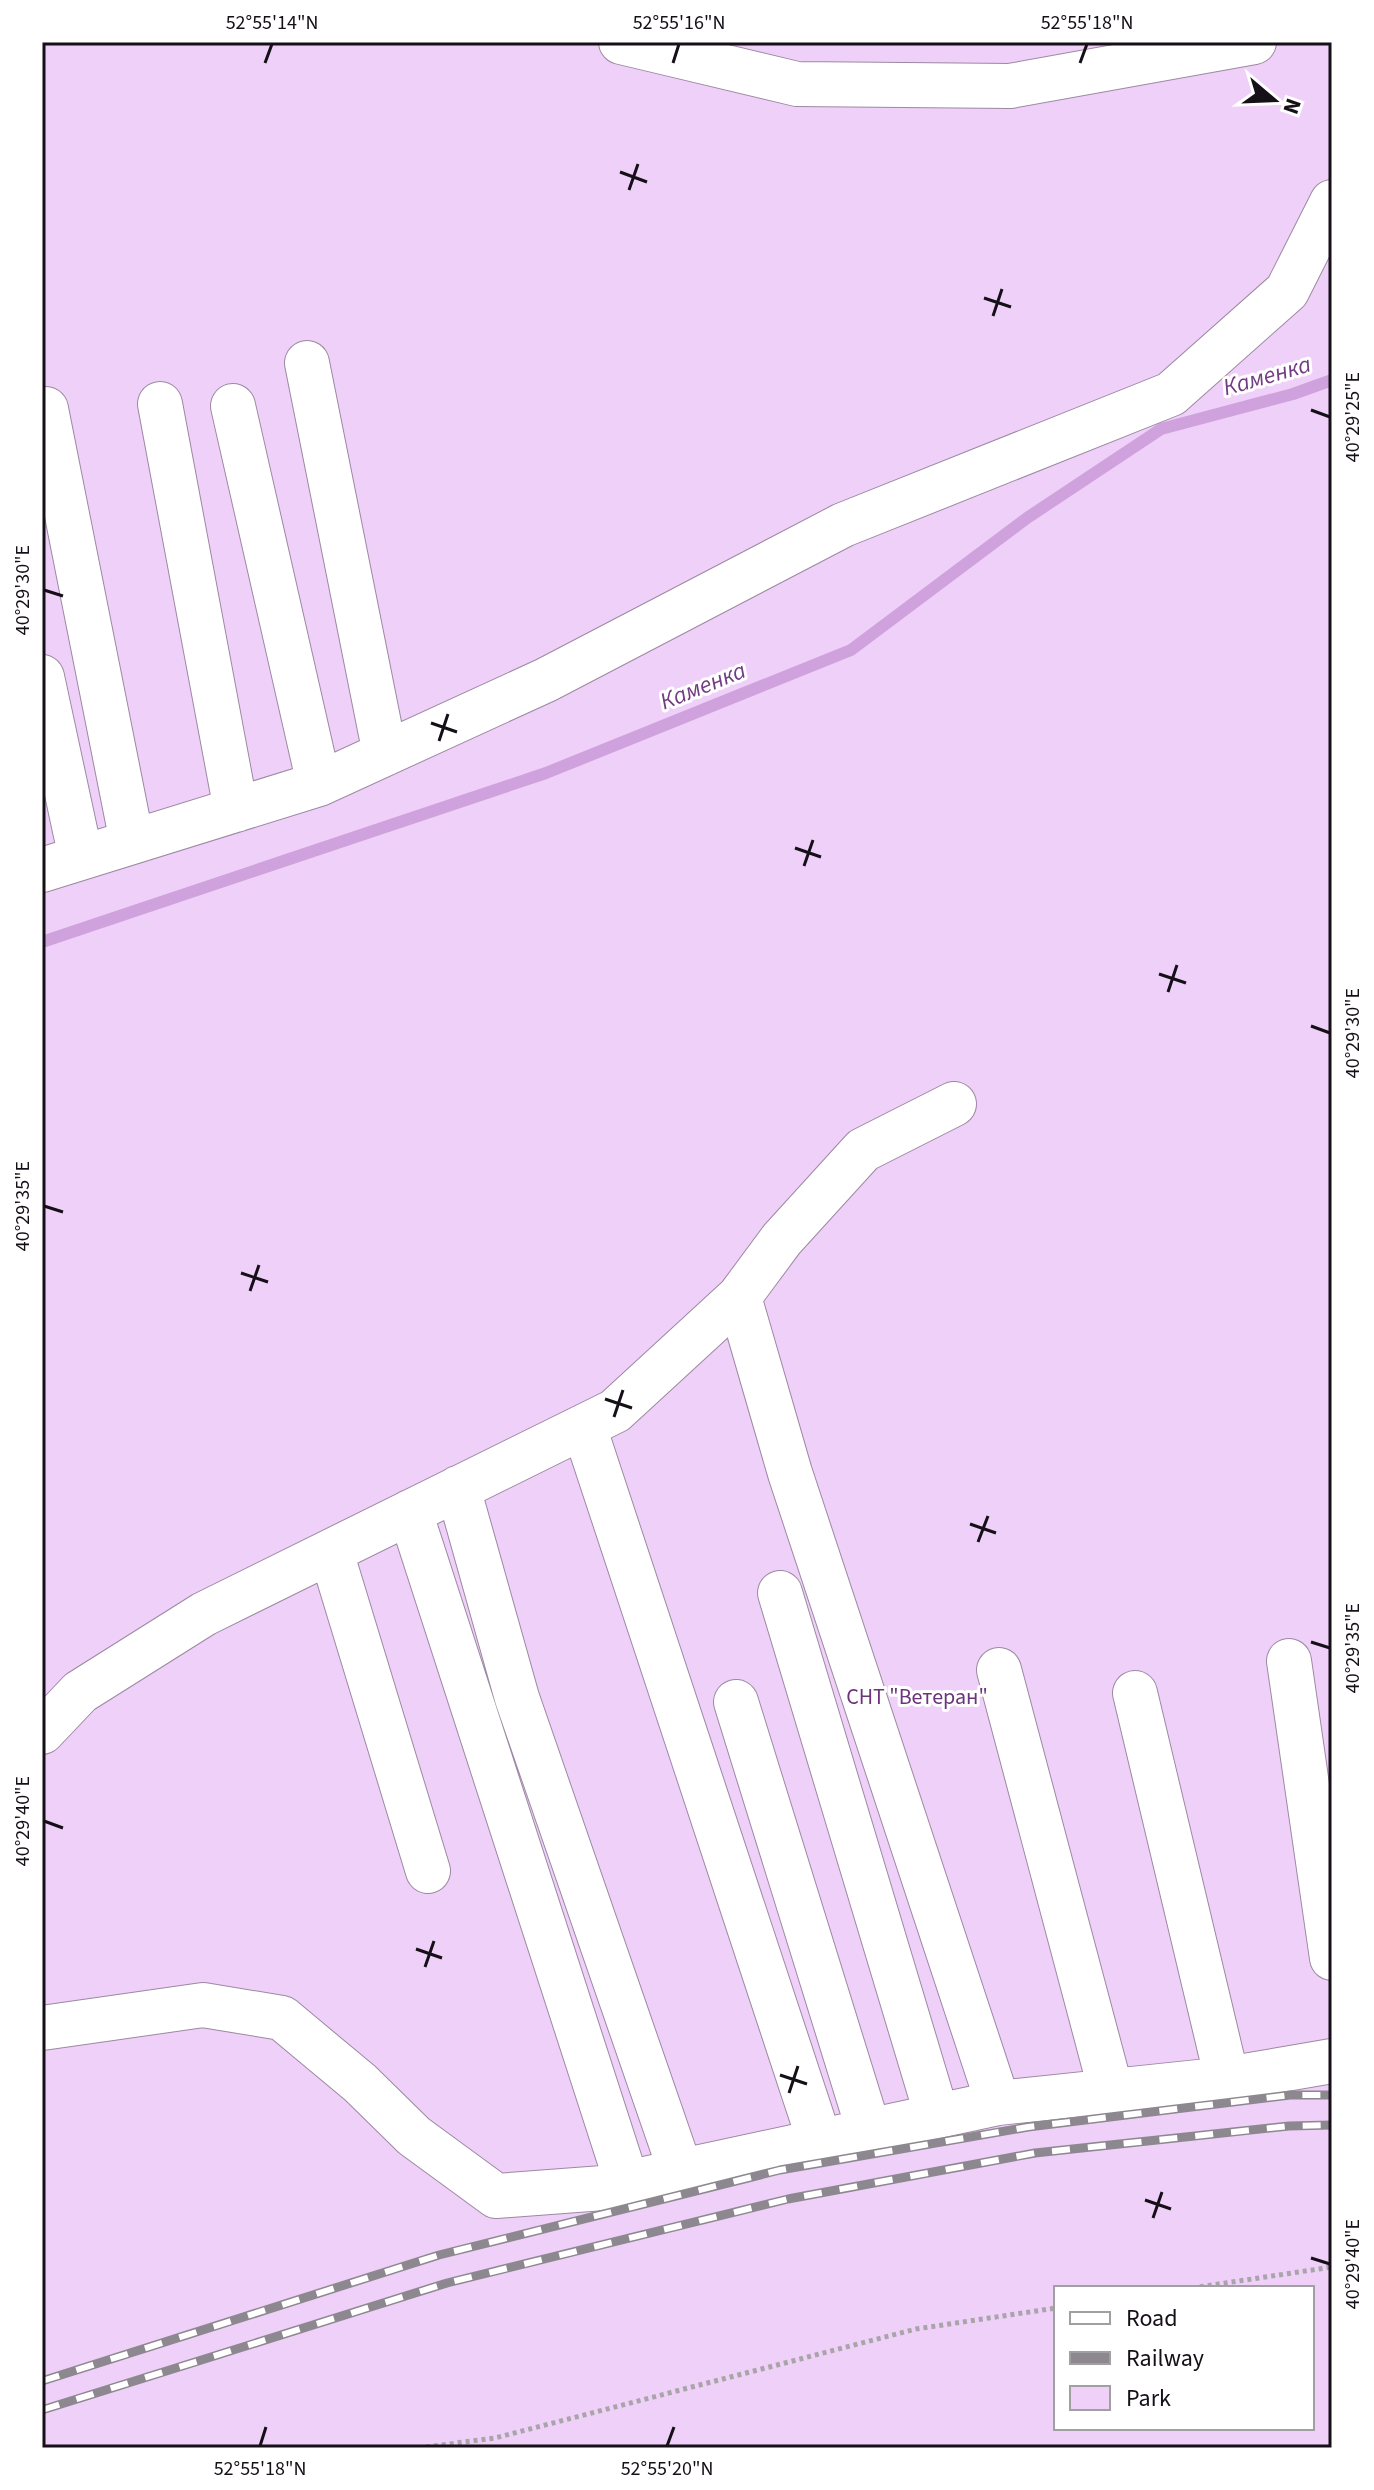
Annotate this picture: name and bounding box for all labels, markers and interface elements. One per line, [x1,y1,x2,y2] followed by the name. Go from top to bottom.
[226,9,318,37] text: 52°55'14"N
[633,9,725,37] text: 52°55'16"N
[1041,9,1133,37] text: 52°55'18"N
[1234,60,1314,140] north arrow
[1274,94,1309,118] text: N
[1219,347,1315,405] water label: Каменка
[1339,372,1367,462] text: 40°29'25"E
[9,545,37,635] text: 40°29'30"E
[655,653,751,719] water label: Каменка
[1339,988,1367,1078] text: 40°29'30"E
[9,1161,37,1251] text: 40°29'35"E
[1339,1603,1367,1693] text: 40°29'35"E
[846,1681,988,1713] park label: СНТ "Ветеран"
[9,1776,37,1866] text: 40°29'40"E
[1339,2219,1367,2309] text: 40°29'40"E
[1054,2286,1314,2430] legend
[1126,2301,1178,2336] text: Road
[1126,2341,1204,2376] text: Railway
[1126,2381,1171,2416] text: Park
[214,2455,306,2483] text: 52°55'18"N
[621,2455,713,2483] text: 52°55'20"N

